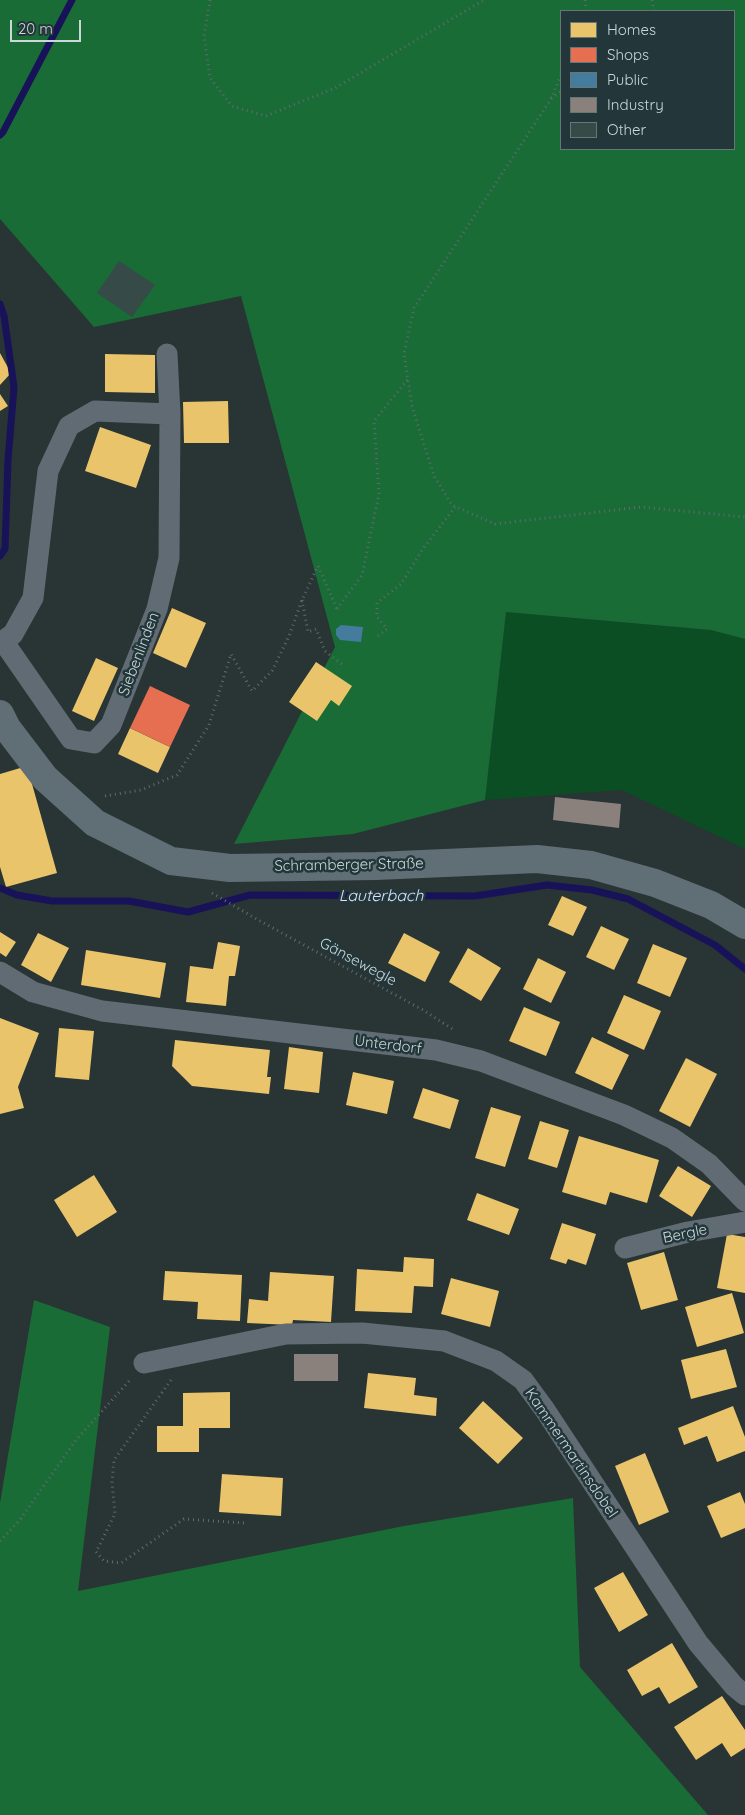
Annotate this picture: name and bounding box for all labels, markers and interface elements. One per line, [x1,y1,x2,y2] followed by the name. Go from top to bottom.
[12,10,84,42] scale bar
[560,10,735,150] legend
[18,19,53,38] text: 20 m
[607,20,656,39] text: Homes
[607,45,649,64] text: Shops
[607,70,648,89] text: Public
[607,95,664,114] text: Industry
[607,120,646,139] text: Other
[115,610,163,698] street label: Siebenlinden
[274,855,424,875] street label: Schramberger Straße
[339,886,423,906] water label: Lauterbach
[316,934,400,990] street label: Gänsewegle
[353,1032,423,1058] street label: Unterdorf
[661,1221,709,1247] street label: Bergle
[521,1385,621,1521] street label: Kammermartinsdobel

